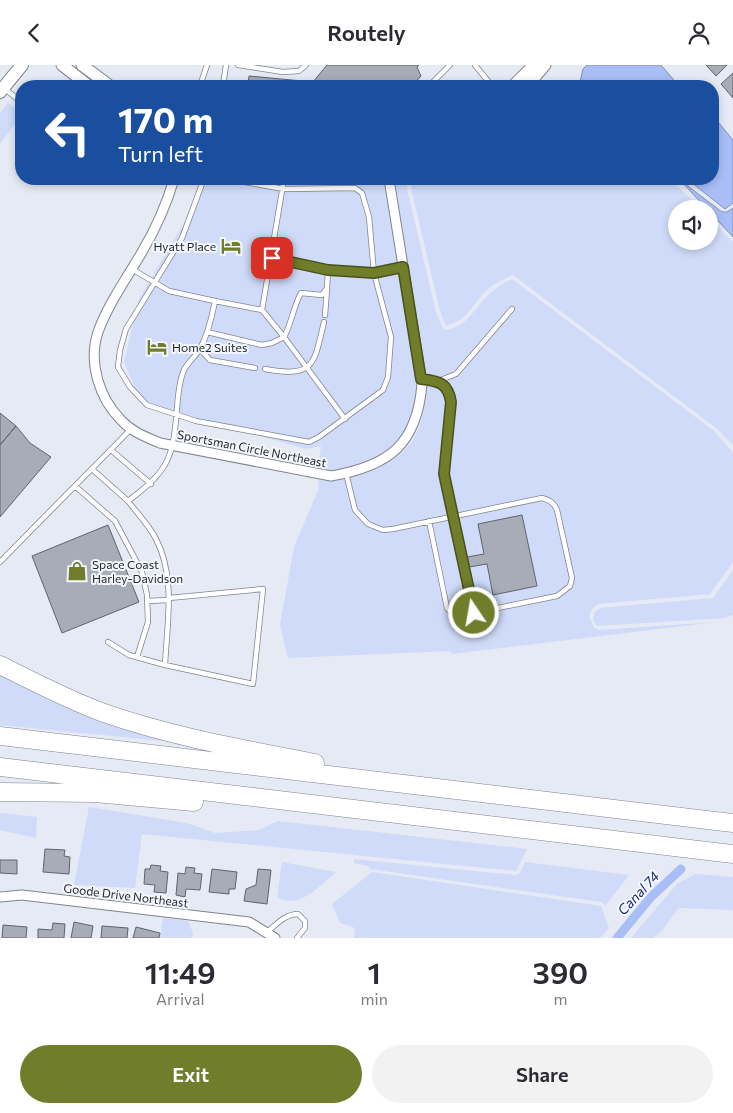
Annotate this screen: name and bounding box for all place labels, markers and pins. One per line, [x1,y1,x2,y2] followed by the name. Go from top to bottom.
[220,235,242,257] hotel icon: Hyatt Place
[251,237,293,279] pin
[153,239,216,253] place label: Hyatt Place
[146,336,168,358] hotel icon: Home2 Suites
[172,340,247,354] place label: Home2 Suites
[92,557,183,585] place label: Space Coast Harley-Davidson
[66,560,88,582] shop icon: Space Coast Harley-Davidson

